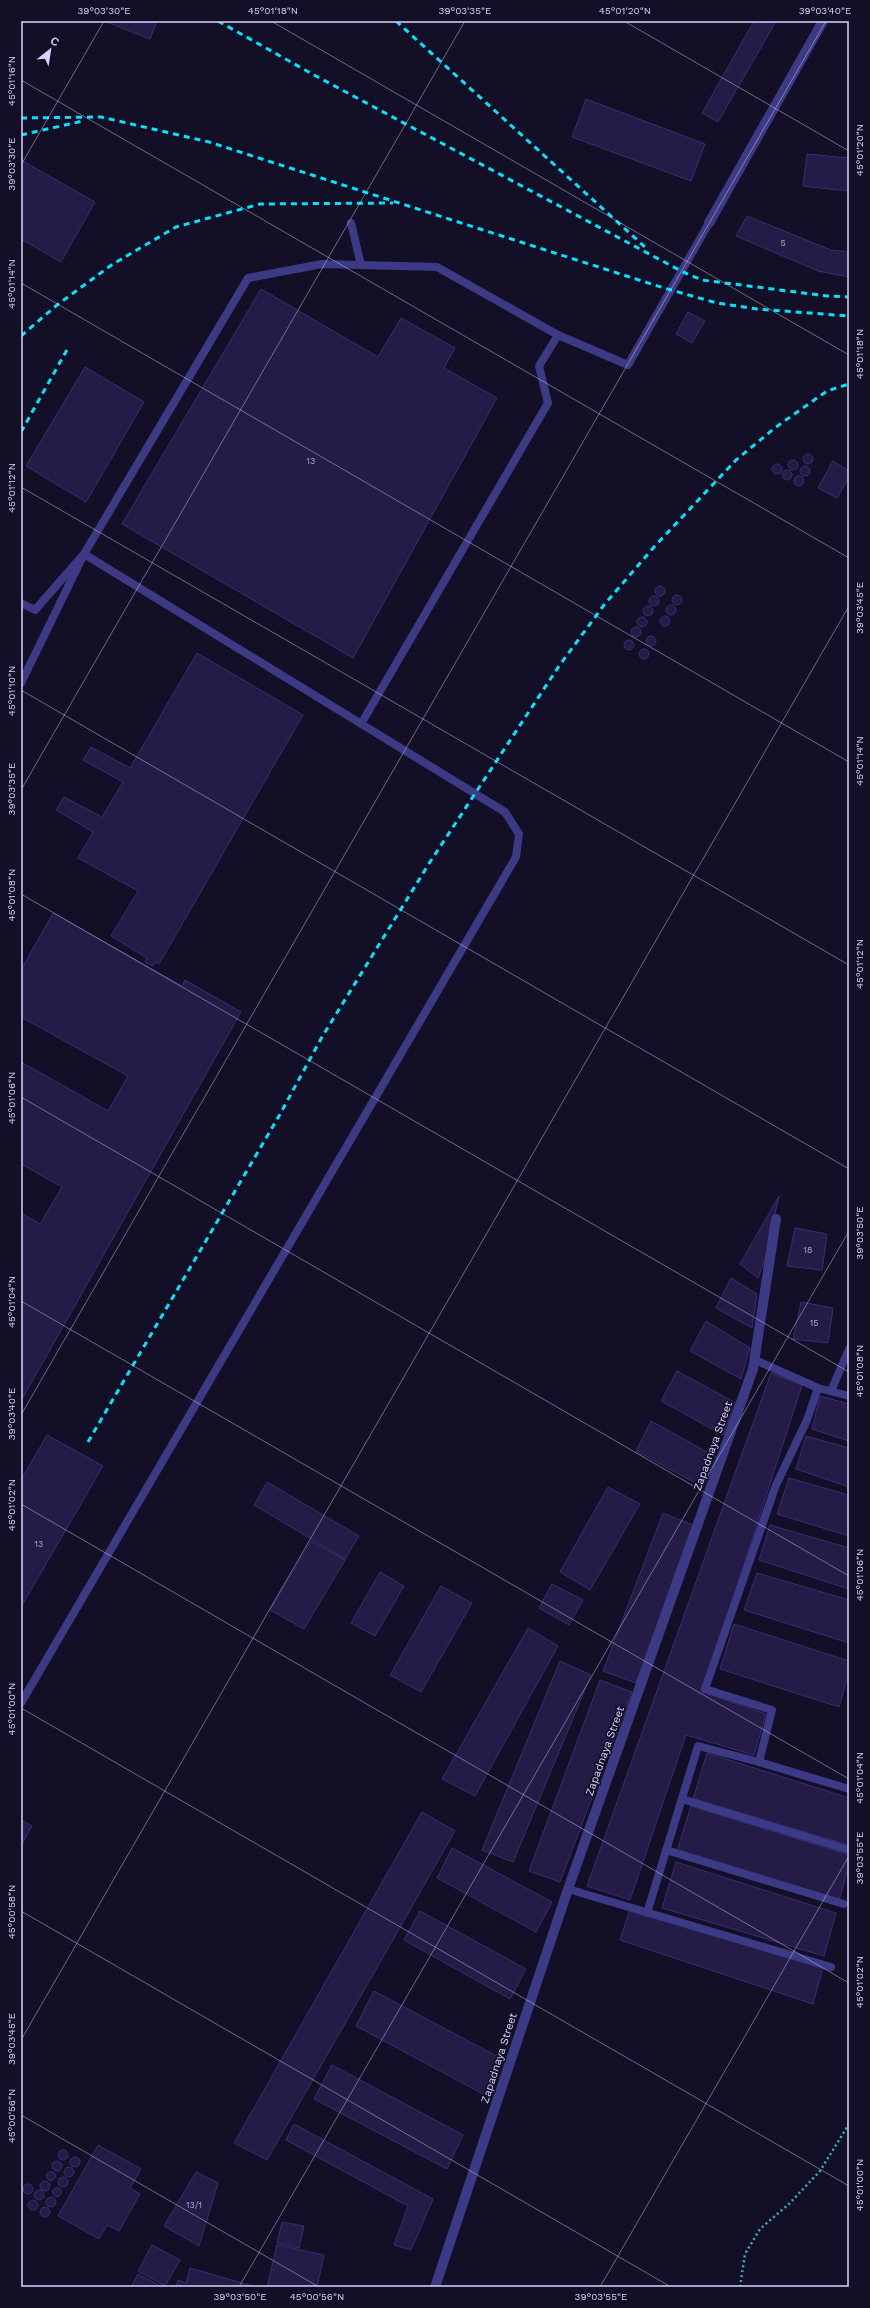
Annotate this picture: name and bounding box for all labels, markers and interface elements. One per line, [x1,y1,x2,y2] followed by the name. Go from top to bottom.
[77,5,131,16] text: 39°03'30"E
[248,5,298,16] text: 45°01'18"N
[439,5,491,16] text: 39°03'35"E
[599,5,651,16] text: 45°01'20"N
[799,5,851,16] text: 39°03'40"E
[30,30,70,70] north arrow
[48,34,61,49] text: С
[6,56,17,106] text: 45°01'16"N
[854,124,865,176] text: 45°01'20"N
[6,137,17,191] text: 39°03'30"E
[780,238,786,248] house number: 5
[6,259,17,309] text: 45°01'14"N
[854,329,865,379] text: 45°01'18"N
[307,456,315,466] house number: 13
[6,463,17,513] text: 45°01'12"N
[854,582,865,634] text: 39°03'45"E
[6,666,17,716] text: 45°01'10"N
[854,736,865,786] text: 45°01'14"N
[6,763,17,815] text: 39°03'35"E
[6,869,17,921] text: 45°01'08"N
[854,939,865,989] text: 45°01'12"N
[6,1072,17,1124] text: 45°01'06"N
[854,1206,865,1260] text: 39°03'50"E
[803,1245,813,1255] house number: 18
[6,1276,17,1328] text: 45°01'04"N
[810,1318,818,1328] house number: 15
[854,1345,865,1397] text: 45°01'08"N
[6,1388,17,1440] text: 39°03'40"E
[691,1399,735,1493] street label: Zapadnaya Street
[6,1479,17,1531] text: 45°01'02"N
[35,1539,43,1549] house number: 13
[854,1549,865,1601] text: 45°01'06"N
[6,1683,17,1735] text: 45°01'00"N
[583,1704,627,1798] street label: Zapadnaya Street
[854,1752,865,1804] text: 45°01'04"N
[854,1832,865,1884] text: 39°03'55"E
[6,1885,17,1939] text: 45°00'58"N
[854,1956,865,2008] text: 45°01'02"N
[478,2011,520,2105] street label: Zapadnaya Street
[6,2013,17,2065] text: 39°03'45"E
[6,2089,17,2143] text: 45°00'56"N
[854,2159,865,2211] text: 45°01'00"N
[186,2200,202,2210] house number: 13/1
[213,2291,267,2302] text: 39°03'50"E
[290,2291,344,2302] text: 45°00'56"N
[575,2291,627,2302] text: 39°03'55"E

